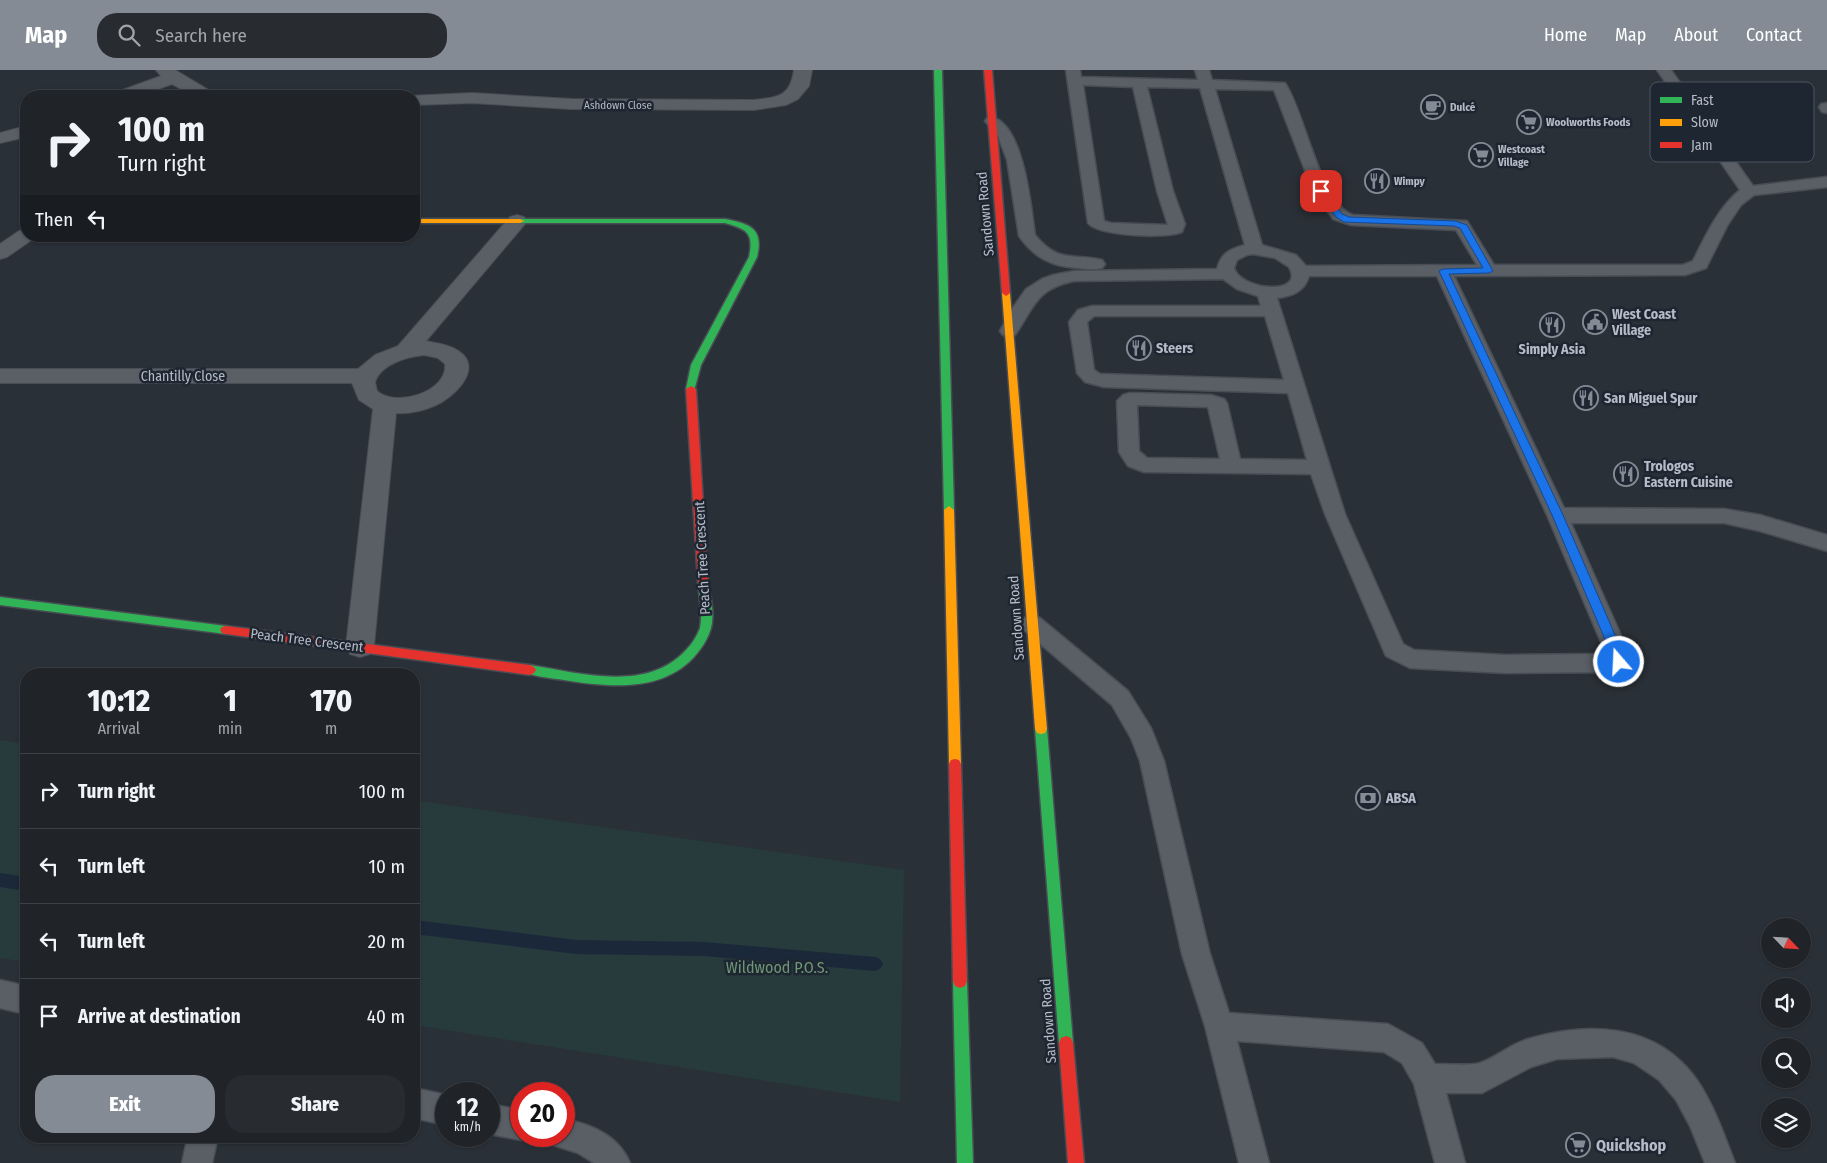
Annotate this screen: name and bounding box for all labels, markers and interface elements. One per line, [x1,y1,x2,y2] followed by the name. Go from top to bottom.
[97,13,447,58] search box
[25,21,67,49] text: Map
[115,21,143,49] icon: search
[155,24,247,47] text: Search here
[1544,24,1587,46] text: Home
[1615,24,1646,46] text: Map
[1674,24,1718,46] text: About
[1746,24,1802,46] text: Contact
[1650,82,1814,162] legend
[1691,92,1714,109] text: Fast
[1420,94,1446,120] cafe icon: Dulcé
[584,99,652,112] street label: Ashdown Close
[1450,101,1476,114] place label: Dulcé
[118,108,205,150] text: 100 m
[1516,109,1542,135] supermarket icon: Woolworths Foods
[35,110,100,175] icon: right
[1691,114,1718,131] text: Slow
[1546,116,1631,129] place label: Woolworths Foods
[1691,137,1712,154] text: Jam
[1468,142,1494,168] supermarket icon: Westcoast Village
[1497,143,1545,169] place label: Westcoast Village
[118,150,206,177] text: Turn right
[1364,168,1390,194] restaurant icon: Wimpy
[1300,170,1342,212] pin
[973,171,998,257] street label: Sandown Road
[1394,175,1426,188] place label: Wimpy
[1307,177,1335,205] icon: arrive
[83,205,111,233] icon: left
[35,208,73,231] text: Then
[1611,306,1677,339] place label: West Coast Village
[1582,309,1608,335] public building icon: West Coast Village
[1539,312,1565,338] restaurant icon: Simply Asia
[1126,335,1152,361] restaurant icon: Steers
[1156,340,1193,357] place label: Steers
[1519,341,1585,358] place label: Simply Asia
[141,368,225,385] street label: Chantilly Close
[1573,385,1599,411] restaurant icon: San Miguel Spur
[1604,390,1698,407] place label: San Miguel Spur
[1644,458,1733,491] place label: Trologos Eastern Cuisine
[1613,461,1639,487] restaurant icon: Trologos Eastern Cuisine
[691,500,714,615] street label: Peach Tree Crescent
[1005,575,1028,661] street label: Sandown Road
[249,625,365,656] street label: Peach Tree Crescent
[1592,635,1644,687] position arrow
[88,683,150,719] text: 10:12
[224,683,237,719] text: 1
[310,683,352,719] text: 170
[98,719,140,738] text: Arrival
[218,719,243,738] text: min
[325,719,337,738] text: m
[35,777,63,805] icon: right
[78,780,155,803] text: Turn right
[359,780,405,803] text: 100 m
[1355,785,1381,811] bank icon: ABSA
[1385,790,1416,807] place label: ABSA
[35,852,63,880] icon: left
[78,855,145,878] text: Turn left
[369,855,405,878] text: 10 m
[1761,918,1811,968] north arrow
[1761,918,1811,1148] map controls
[35,927,63,955] icon: left
[78,930,145,953] text: Turn left
[368,930,405,953] text: 20 m
[726,958,828,977] park label: Wildwood P.O.S.
[1037,978,1060,1064] street label: Sandown Road
[1761,978,1811,1028] button: sound
[35,1002,63,1030] icon: arrive
[78,1005,241,1028] text: Arrive at destination
[367,1005,405,1028] text: 40 m
[1761,1038,1811,1088] button: search
[35,1075,215,1133] button: Exit
[225,1075,405,1133] button: Share
[510,1082,575,1147] speed limit sign: 20
[456,1093,479,1123] text: 12
[1761,1098,1811,1148] button: layers
[454,1120,481,1134] text: km/h
[1565,1132,1591,1158] supermarket icon: Quickshop
[1596,1136,1667,1155] place label: Quickshop

